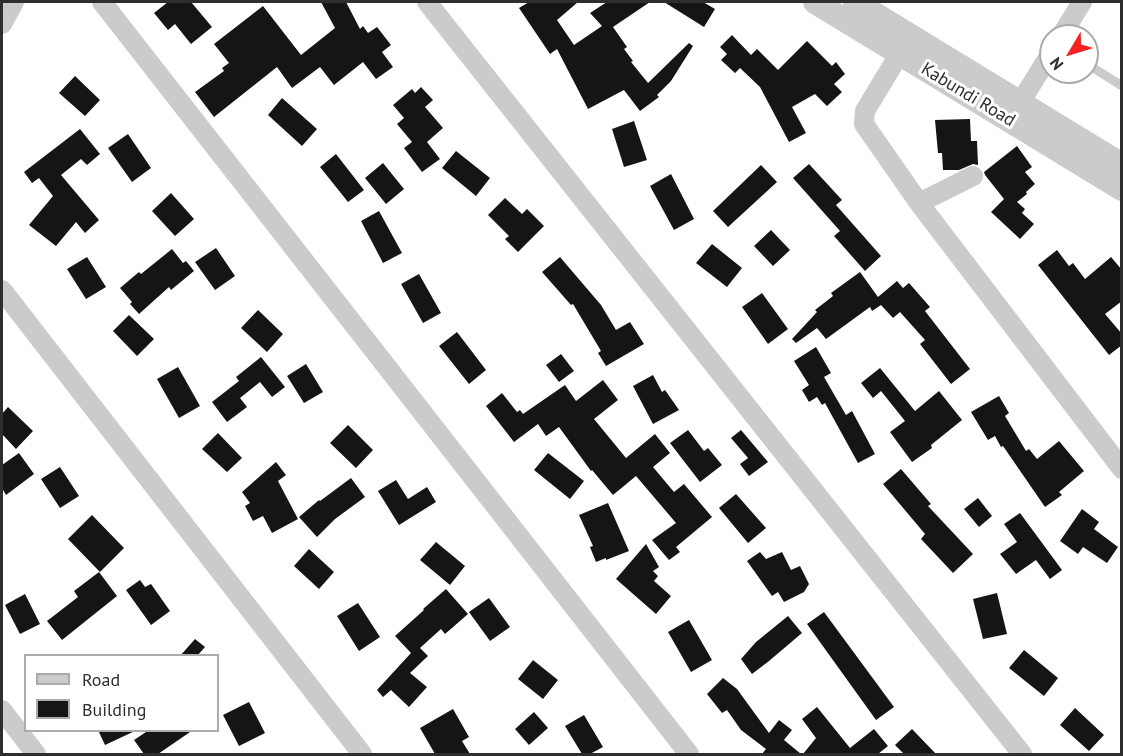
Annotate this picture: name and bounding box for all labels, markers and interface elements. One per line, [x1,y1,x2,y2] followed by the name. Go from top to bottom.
[1039,24,1099,84] north arrow
[1045,54,1068,74] text: N
[917,58,1019,132] street label: Kabundi Road
[24,654,219,732] legend
[82,668,120,691] text: Road
[82,698,146,721] text: Building

